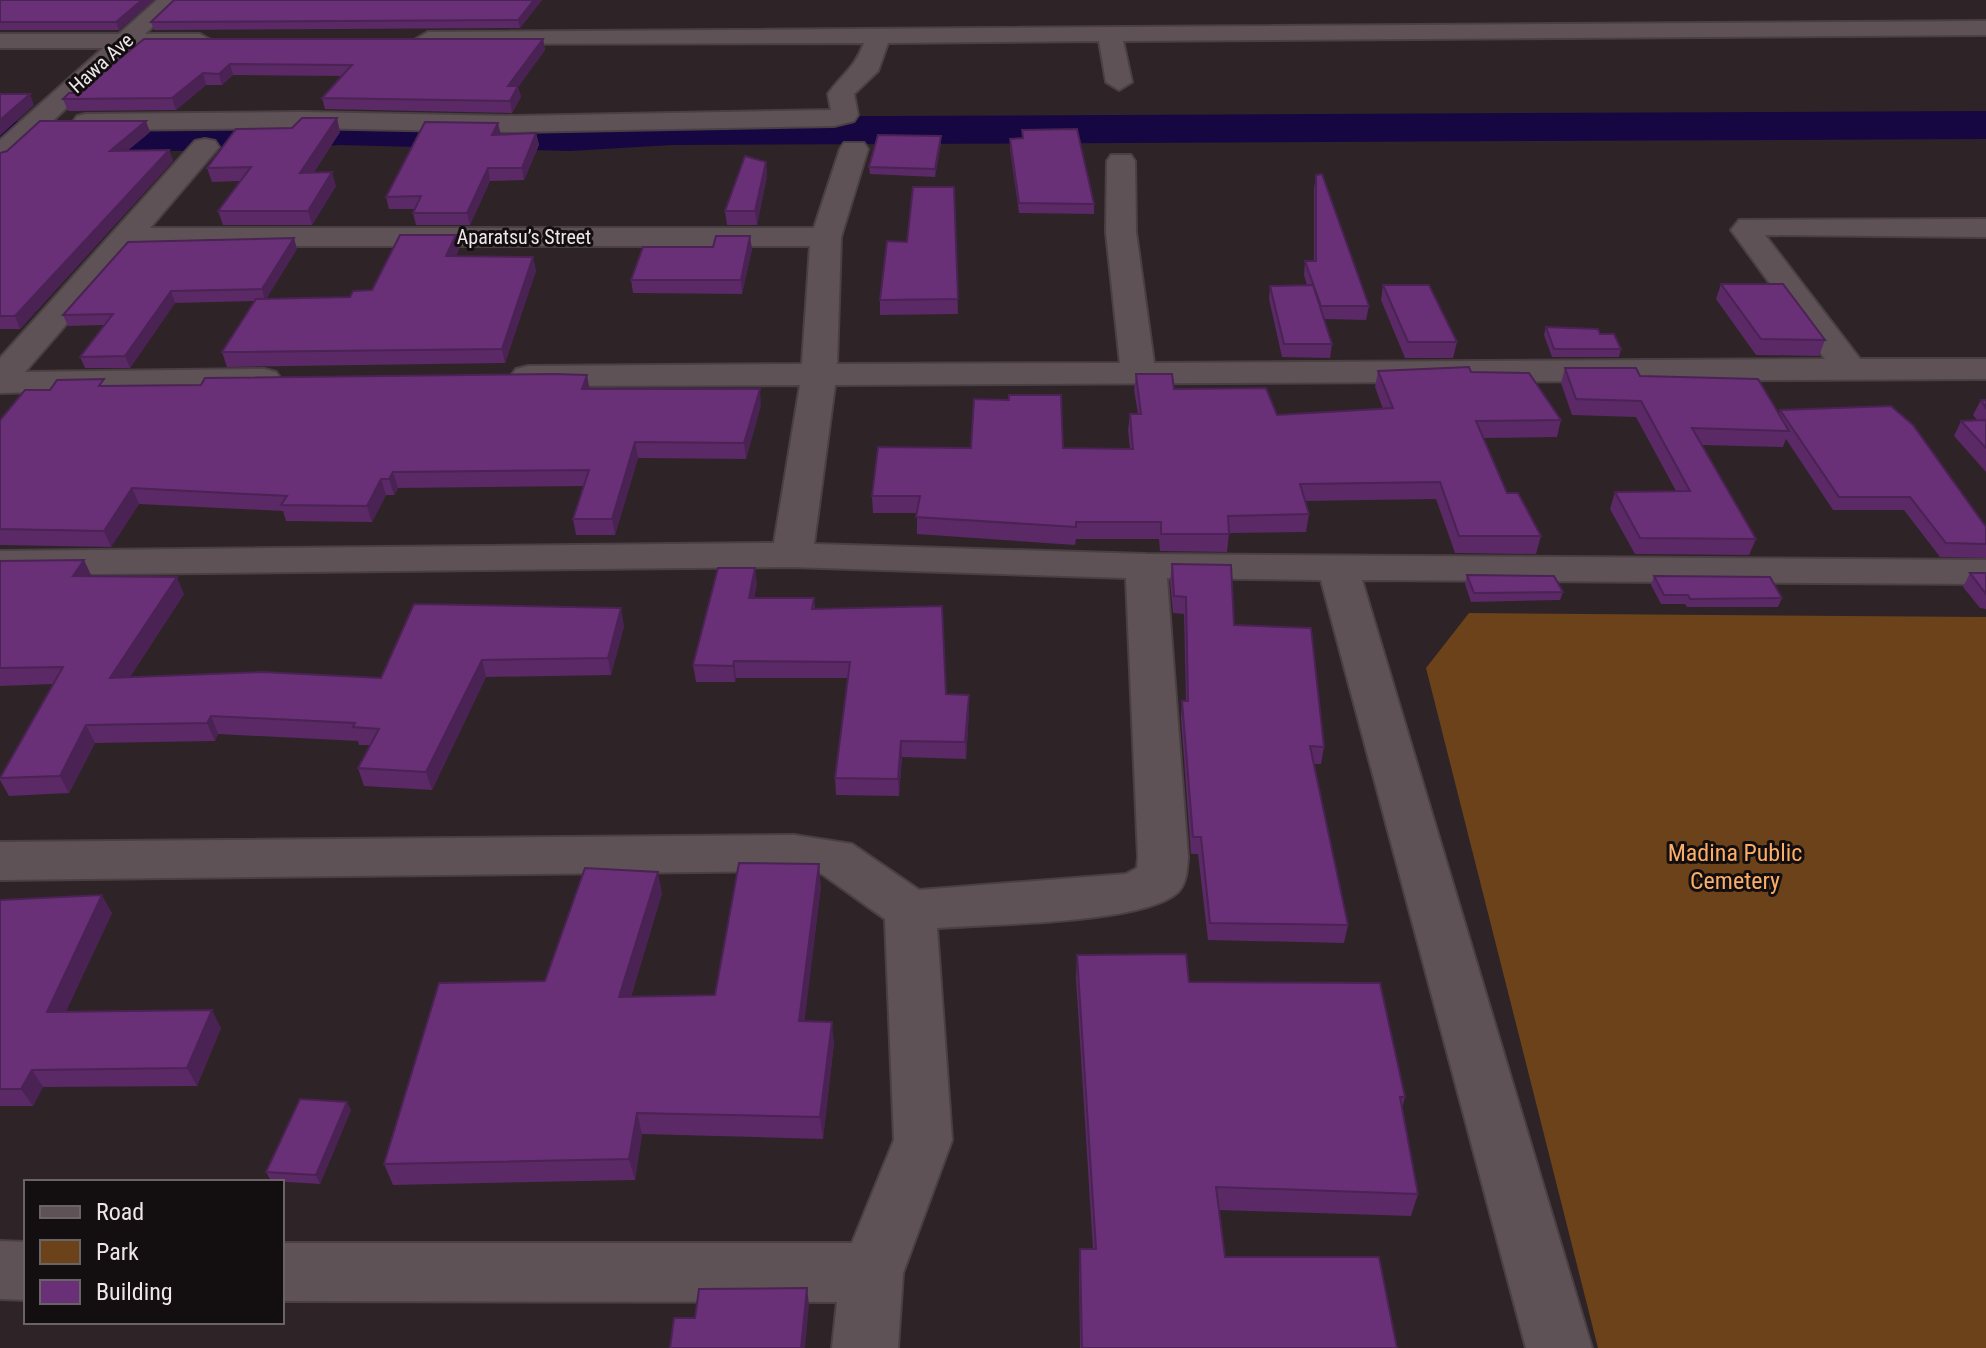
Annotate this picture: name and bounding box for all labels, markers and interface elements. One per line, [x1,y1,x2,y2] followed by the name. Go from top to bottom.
[64,28,138,98] street label: Hawa Ave
[457,225,591,249] street label: Aparatsu’s Street
[1668,839,1802,895] park label: Madina Public Cemetery
[24,1180,284,1324] legend
[96,1198,144,1226] text: Road
[96,1238,139,1266] text: Park
[96,1278,173,1306] text: Building

